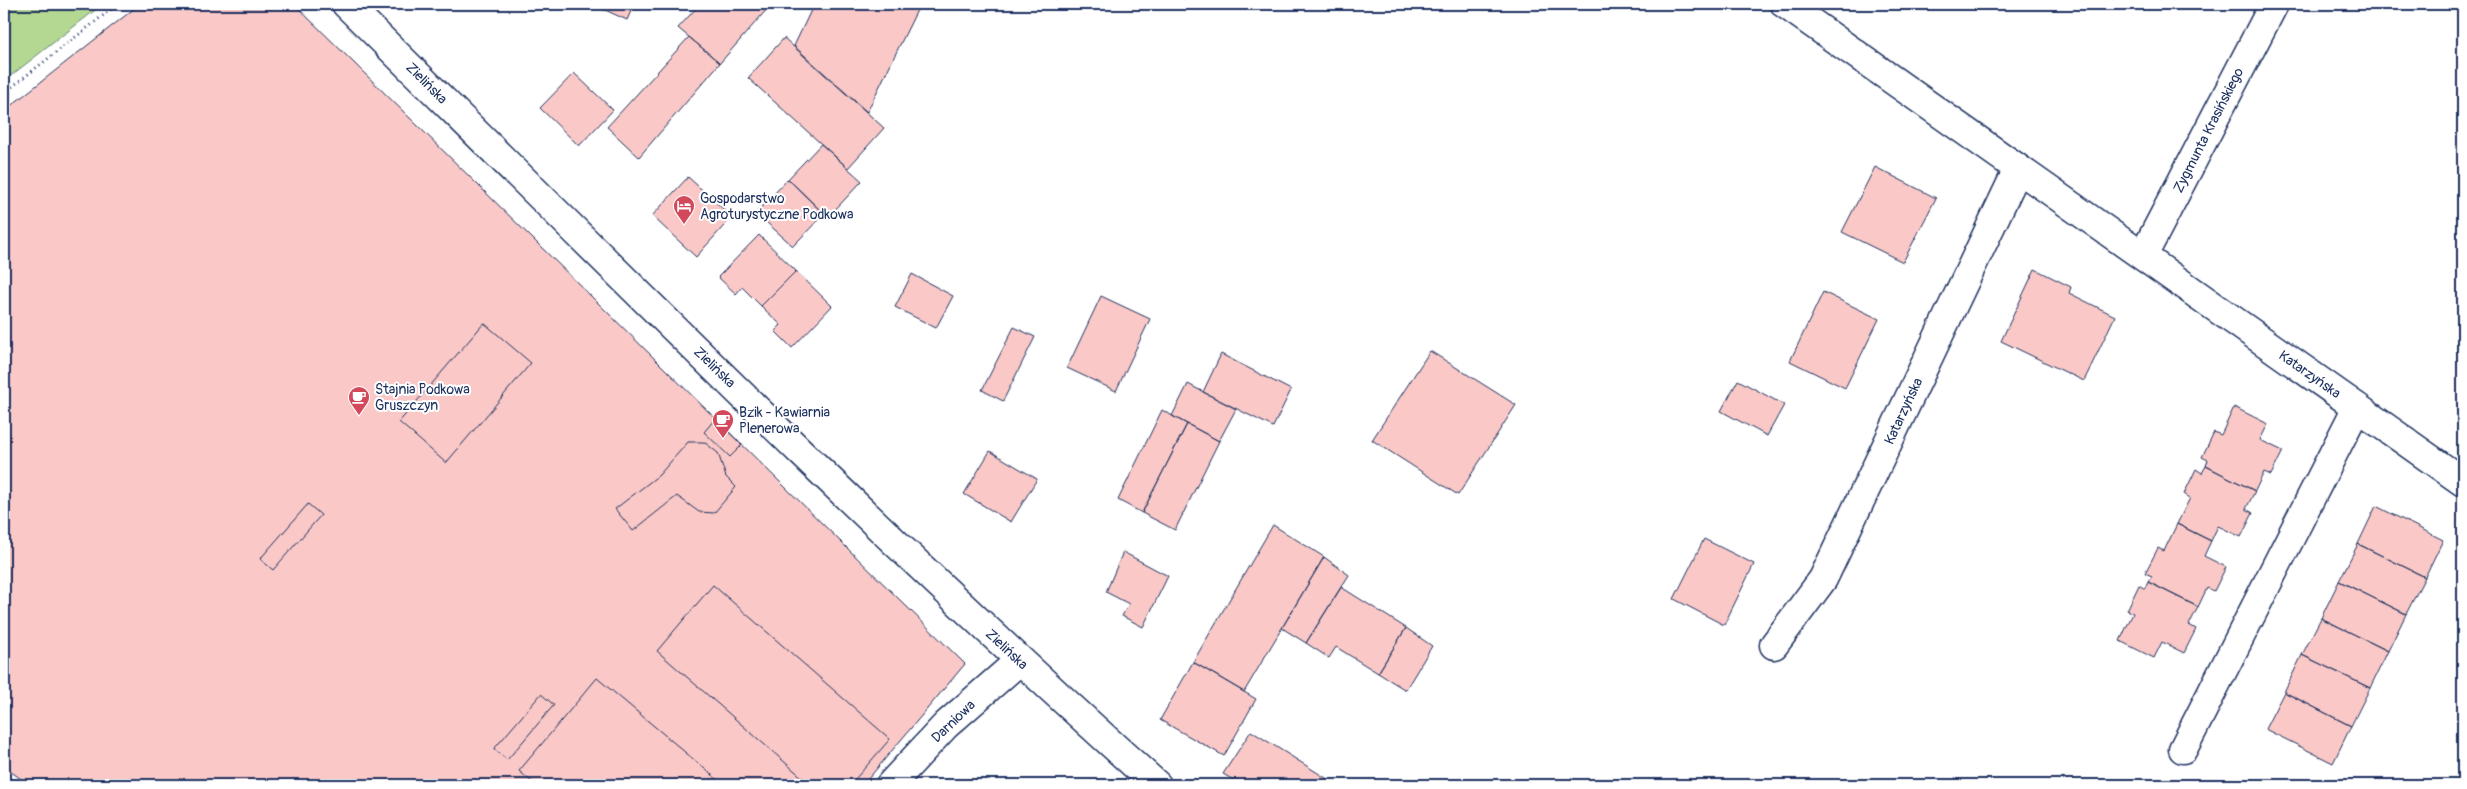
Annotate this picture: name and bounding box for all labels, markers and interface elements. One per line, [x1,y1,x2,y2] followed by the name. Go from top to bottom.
[402,59,451,108] street label: Zielińska
[2170,65,2248,195] street label: Zygmunta Krasińskiego
[700,190,853,223] place label: Gospodarstwo Agroturystyczne Podkowa
[672,194,696,225] hotel icon: Gospodarstwo Agroturystyczne Podkowa
[690,343,739,391] street label: Zielińska
[2276,347,2344,402] street label: Katarzyńska
[1881,375,1926,447] street label: Katarzyńska
[375,381,470,414] place label: Stajnia Podkowa Gruszczyn
[347,385,371,416] cafe icon: Stajnia Podkowa Gruszczyn
[739,404,830,437] place label: Bzik - Kawiarnia Plenerowa
[711,408,735,439] cafe icon: Bzik - Kawiarnia Plenerowa
[982,626,1031,673] street label: Zielińska
[928,696,979,746] street label: Darniowa

